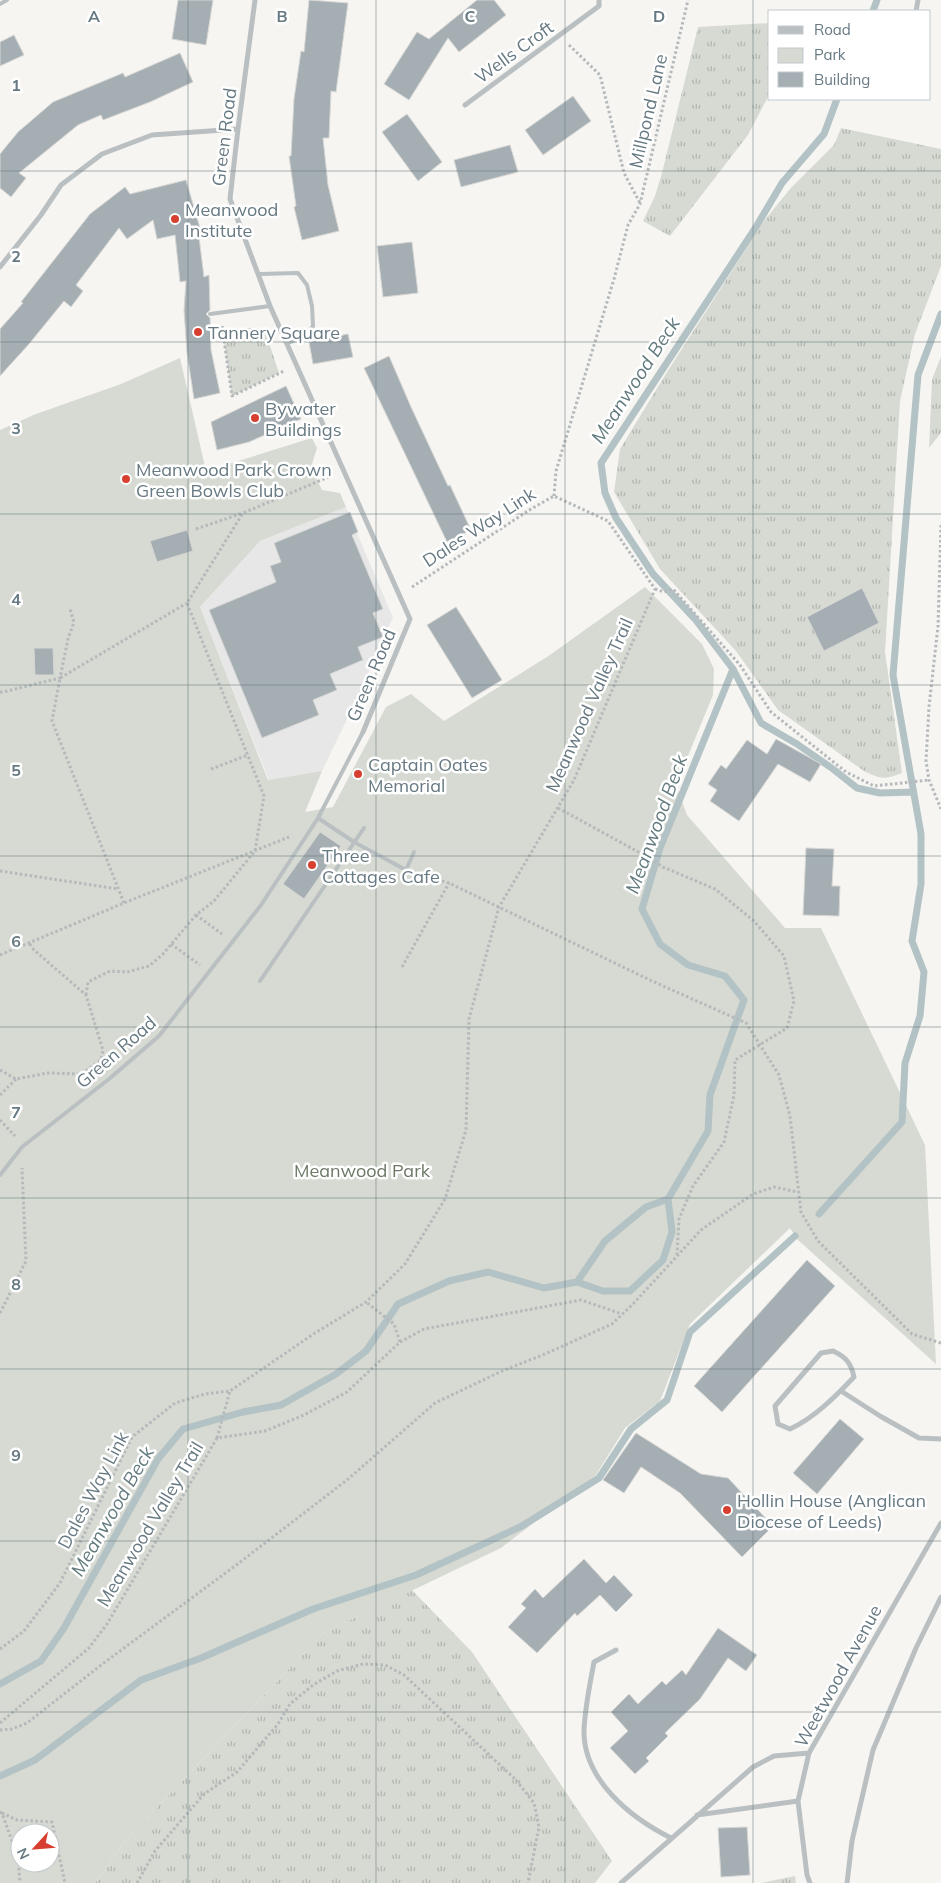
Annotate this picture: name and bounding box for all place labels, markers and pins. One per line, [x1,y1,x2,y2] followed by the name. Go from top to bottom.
[185,198,278,242] place label: Meanwood Institute
[169,213,181,225] marker: Meanwood Institute
[208,321,340,344] place label: Tannery Square
[192,326,204,338] marker: Tannery Square
[265,397,342,441] place label: Bywater Buildings
[249,412,261,424] marker: Bywater Buildings
[136,458,332,502] place label: Meanwood Park Crown Green Bowls Club
[120,473,132,485] marker: Meanwood Park Crown Green Bowls Club
[368,753,488,797] place label: Captain Oates Memorial
[352,768,364,780] marker: Captain Oates Memorial
[322,844,440,888] place label: Three Cottages Cafe
[306,859,318,871] marker: Three Cottages Cafe
[737,1489,926,1533] place label: Hollin House (Anglican Diocese of Leeds)
[721,1504,733,1516] marker: Hollin House (Anglican Diocese of Leeds)

